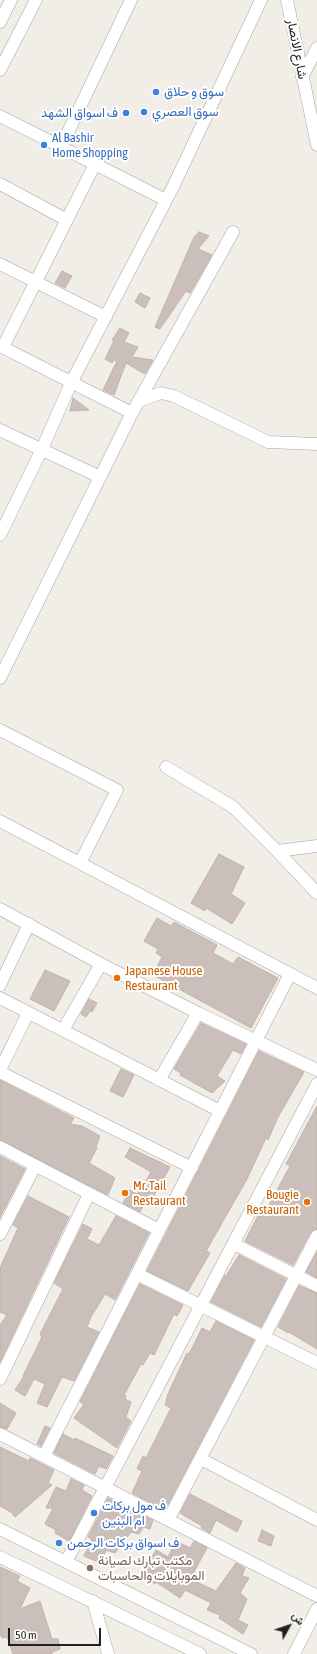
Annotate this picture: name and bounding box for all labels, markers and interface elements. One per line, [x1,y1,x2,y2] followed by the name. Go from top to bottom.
[284,18,310,80] street label: شارع الانصار
[164,84,224,100] place label: سوق و حلاق
[151,87,161,97] marker: سوق و حلاق
[152,104,218,120] place label: سوق العصري
[41,105,118,121] place label: ف اسواق الشهد
[139,107,149,117] marker: سوق العصري
[121,108,131,118] marker: ف اسواق الشهد
[52,130,128,161] place label: Al Bashir Home Shopping
[39,140,49,150] marker: Al Bashir Home Shopping
[125,963,202,994] place label: Japanese House Restaurant
[112,973,122,983] marker: Japanese House Restaurant
[133,1178,186,1209] place label: Mr. Tail Restaurant
[246,1187,299,1218] place label: Bougie Restaurant
[120,1188,130,1198] marker: Mr. Tail Restaurant
[302,1197,312,1207] marker: Bougie Restaurant
[102,1498,166,1529] place label: ف مول بركات ام البنين
[89,1508,99,1518] marker: ف مول بركات ام البنين
[67,1535,179,1551] place label: ف اسواق بركات الرحمن
[54,1538,64,1548] marker: ف اسواق بركات الرحمن
[98,1553,205,1584] place label: مكتب تبارك لصيانة الموبايلات والحاسبات
[85,1563,95,1573] marker: مكتب تبارك لصيانة الموبايلات والحاسبات
[269,1606,309,1646] north arrow
[289,1609,307,1627] text: ش
[10,1620,103,1646] scale bar
[15,1628,37,1642] text: 50 m

